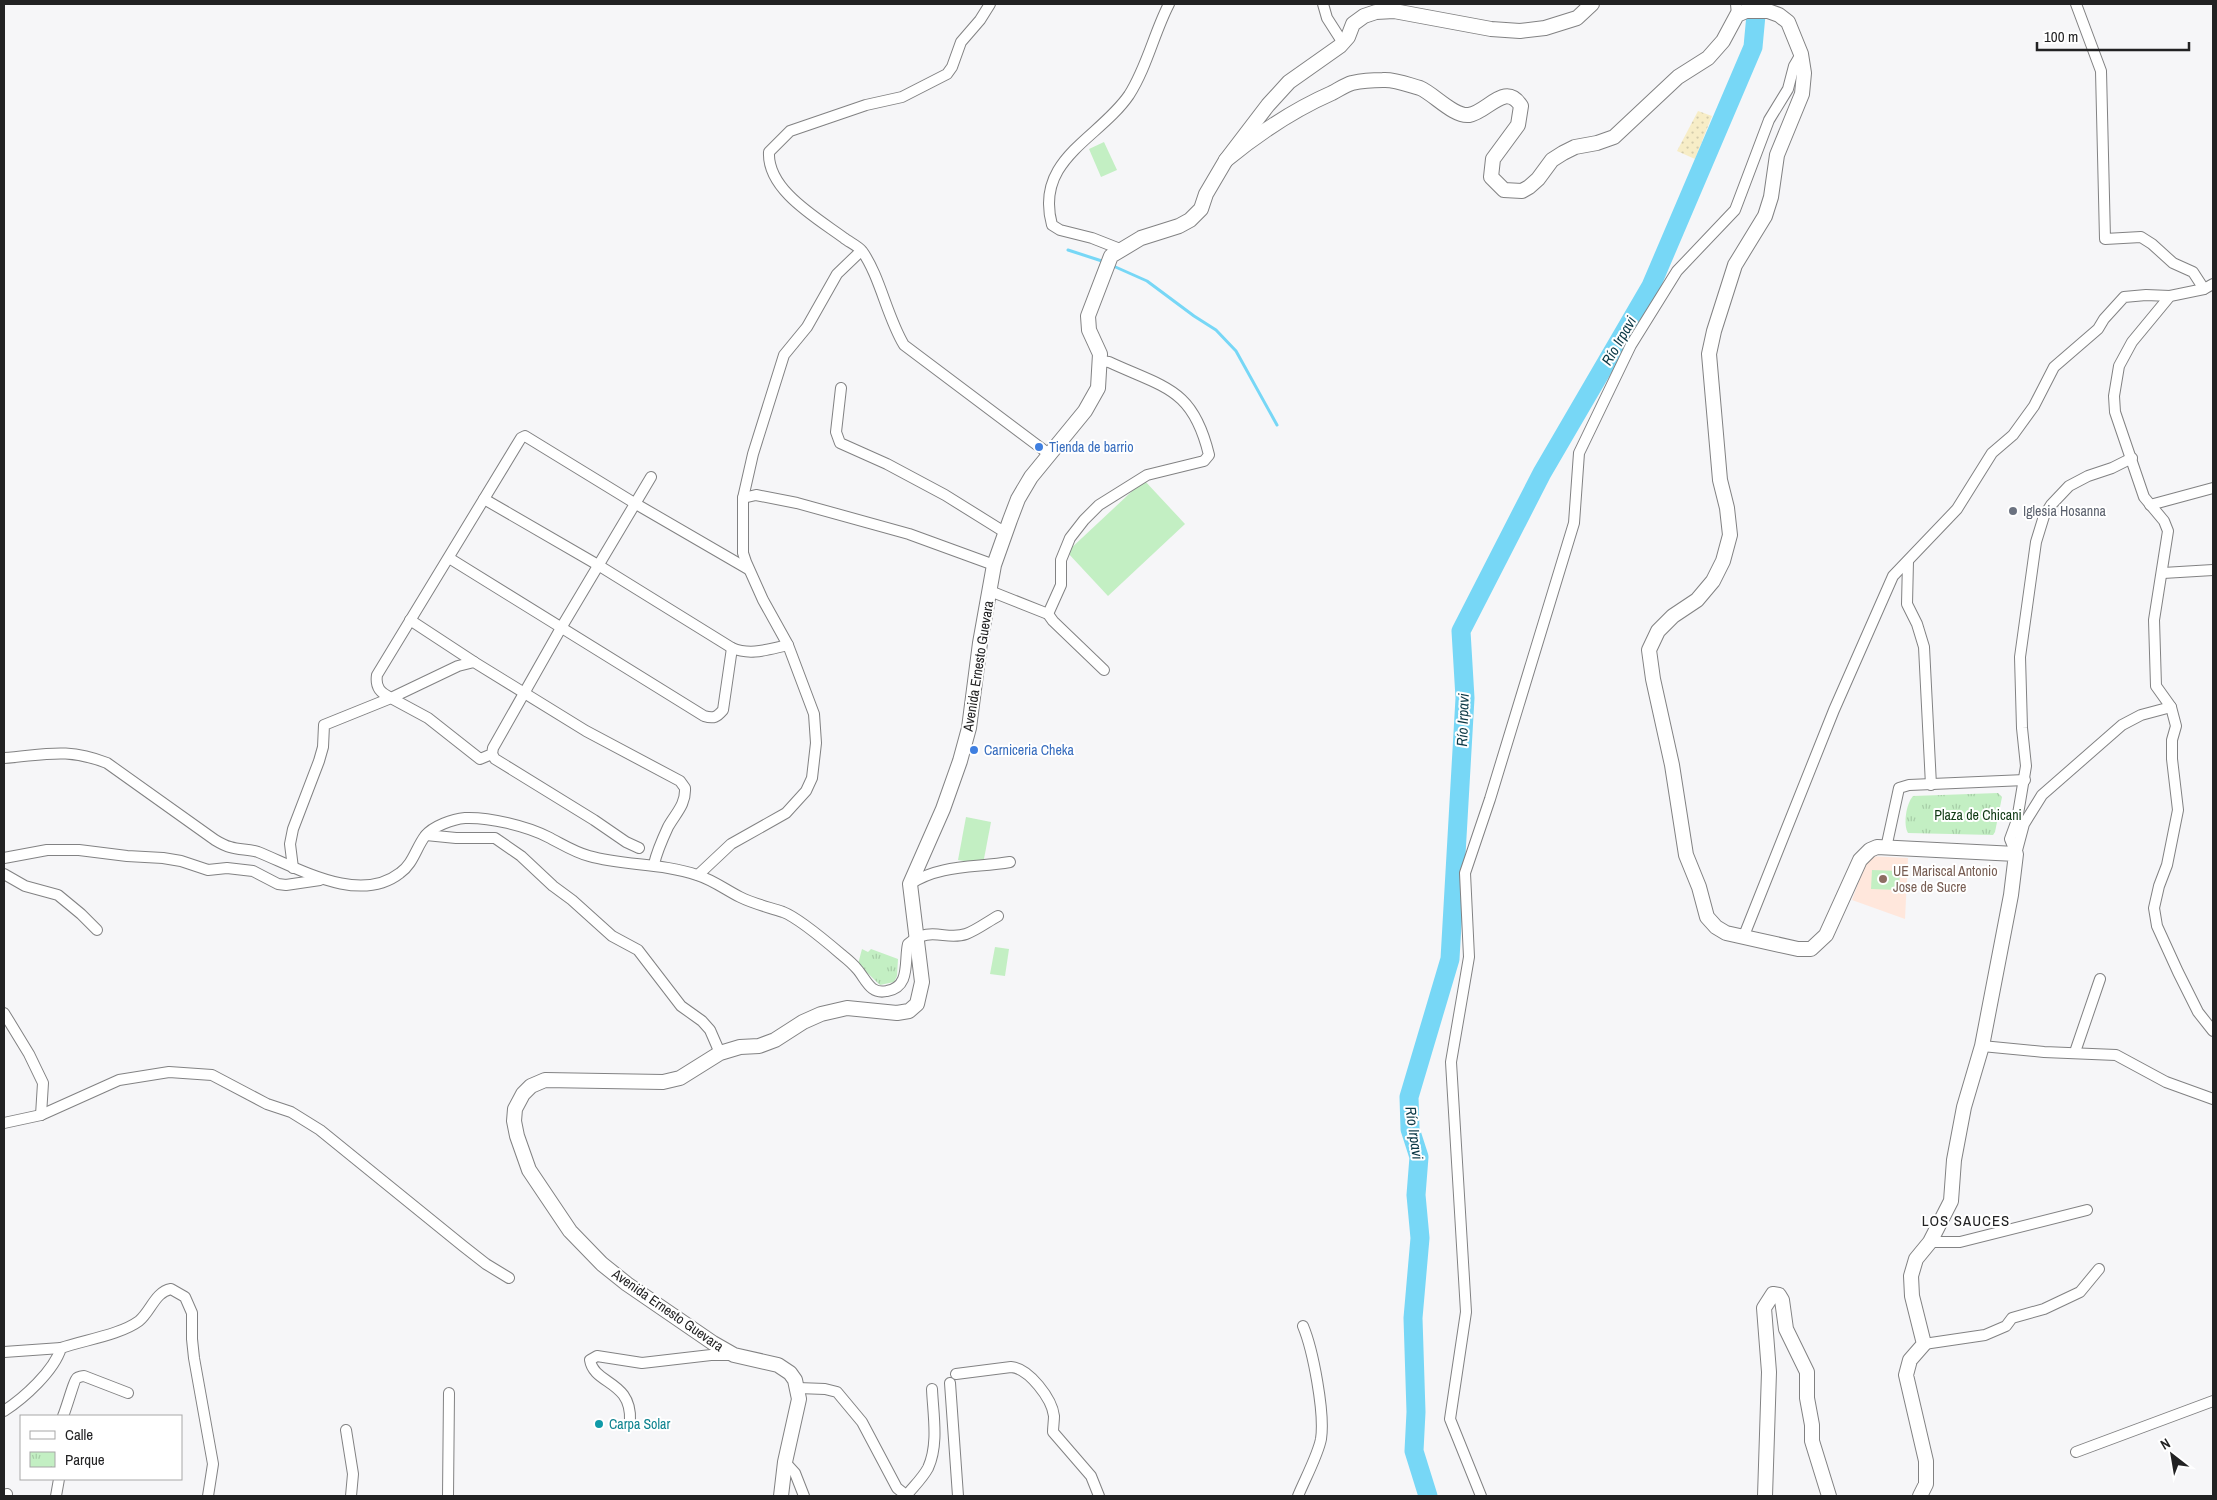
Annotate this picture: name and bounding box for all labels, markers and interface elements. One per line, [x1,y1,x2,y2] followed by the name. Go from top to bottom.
[2037,20,2190,52] scale bar
[2044,26,2078,47] text: 100 m
[1596,312,1641,369] water label: Río Irpavi
[1049,438,1134,456] place label: Tienda de barrio
[1033,441,1045,453] marker: Tienda de barrio
[2023,502,2107,520] place label: Iglesia Hosanna
[2007,505,2019,517] marker: Iglesia Hosanna
[959,599,997,734] street label: Avenida Ernesto Guevara
[1451,692,1474,747] water label: Río Irpavi
[984,741,1075,759] place label: Carniceria Cheka
[968,744,980,756] marker: Carniceria Cheka
[1934,806,2022,824] park label: Plaza de Chicani
[1893,862,1998,896] place label: UE Mariscal Antonio Jose de Sucre
[1877,873,1889,885] marker: UE Mariscal Antonio Jose de Sucre
[1400,1105,1429,1161] water label: Río Irpavi
[1922,1210,2010,1231] district label: LOS SAUCES
[608,1264,728,1356] street label: Avenida Ernesto Guevara
[20,1415,182,1480] legend
[609,1415,670,1433] place label: Carpa Solar
[593,1418,605,1430] marker: Carpa Solar
[65,1424,93,1445] text: Calle
[2147,1430,2197,1480] north arrow
[2157,1434,2173,1454] text: N
[65,1449,105,1470] text: Parque

